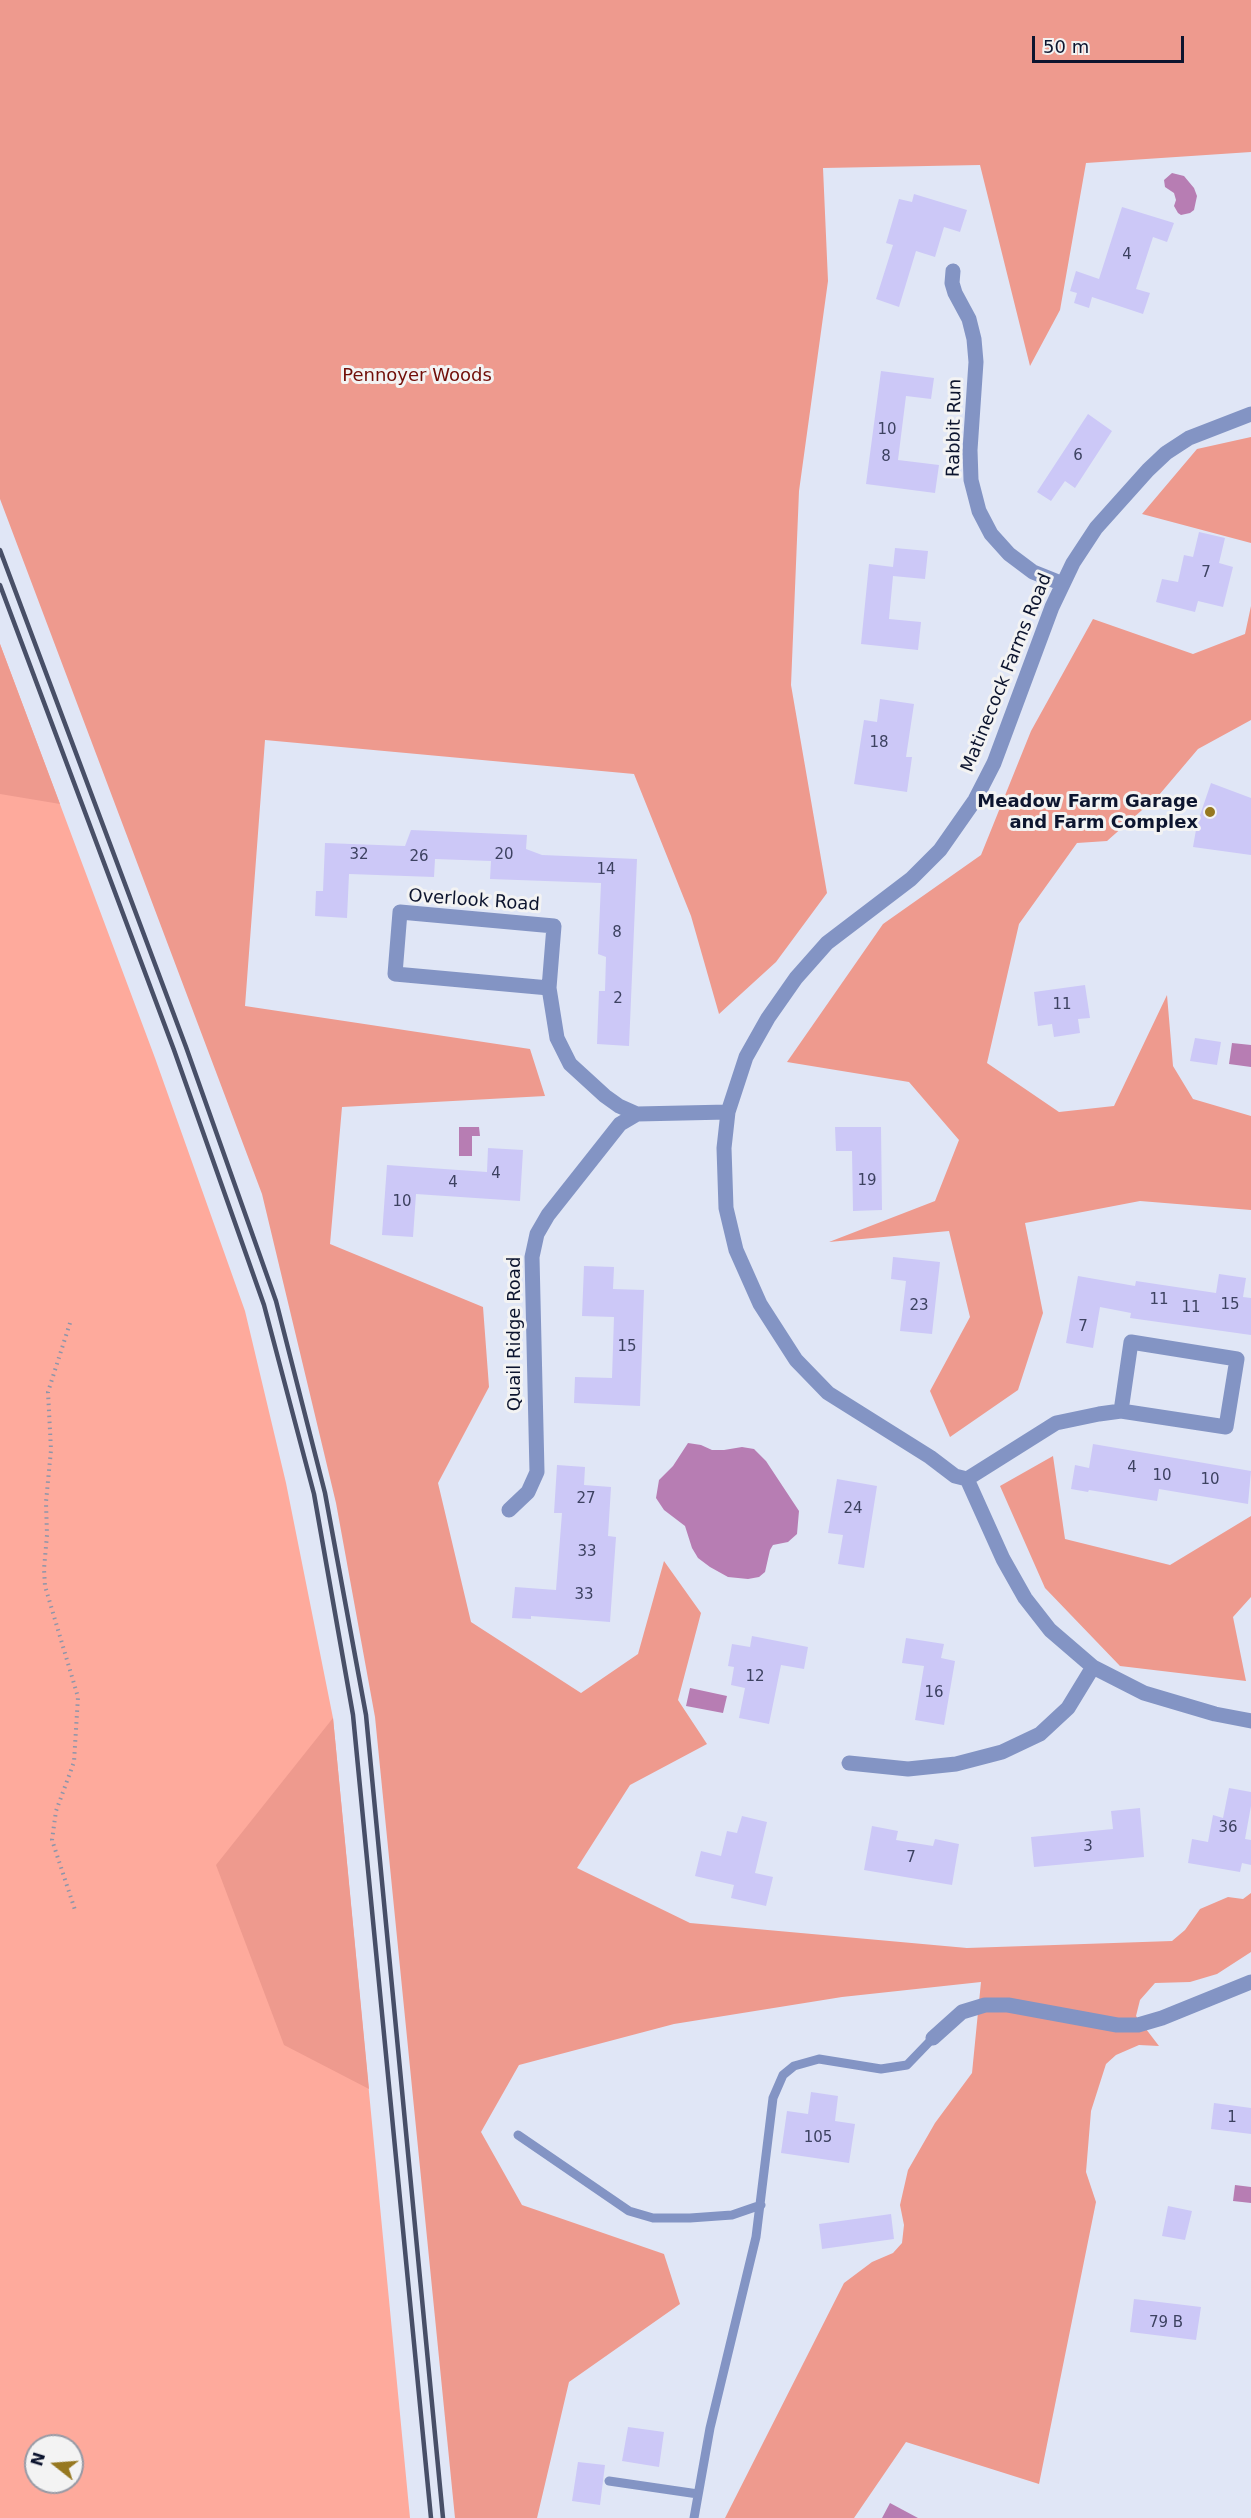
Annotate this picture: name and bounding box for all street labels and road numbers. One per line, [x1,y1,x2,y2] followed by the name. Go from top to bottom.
[943,379,967,477] street label: Rabbit Run
[957,570,1057,776] street label: Matinecock Farms Road
[408,886,540,916] street label: Overlook Road
[504,1257,526,1411] street label: Quail Ridge Road

